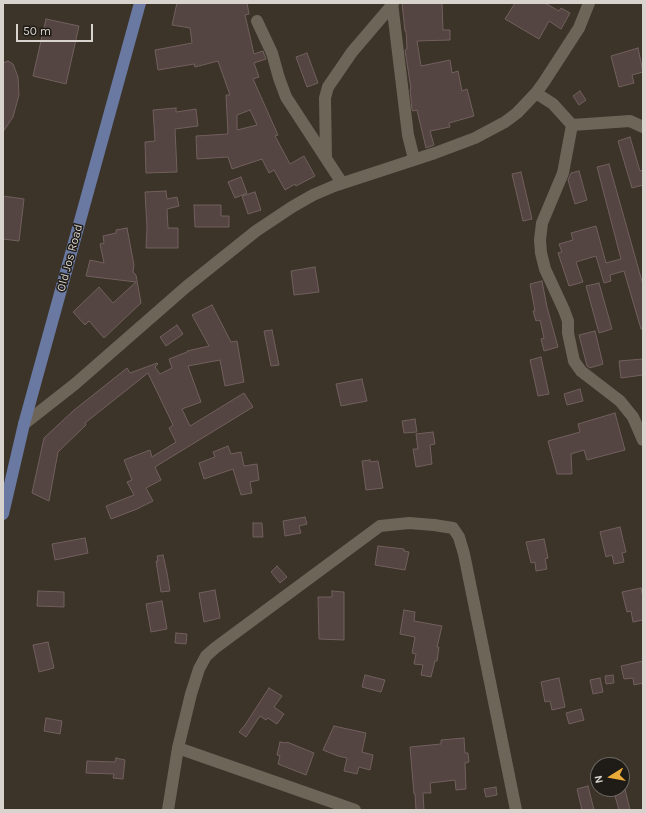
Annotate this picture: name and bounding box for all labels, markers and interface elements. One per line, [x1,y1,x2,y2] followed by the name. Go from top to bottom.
[18,16,95,42] scale bar
[23,24,51,38] text: 50 m
[54,223,86,293] street label: Old Jos Road
[590,757,630,797] north arrow
[592,774,606,784] text: N

